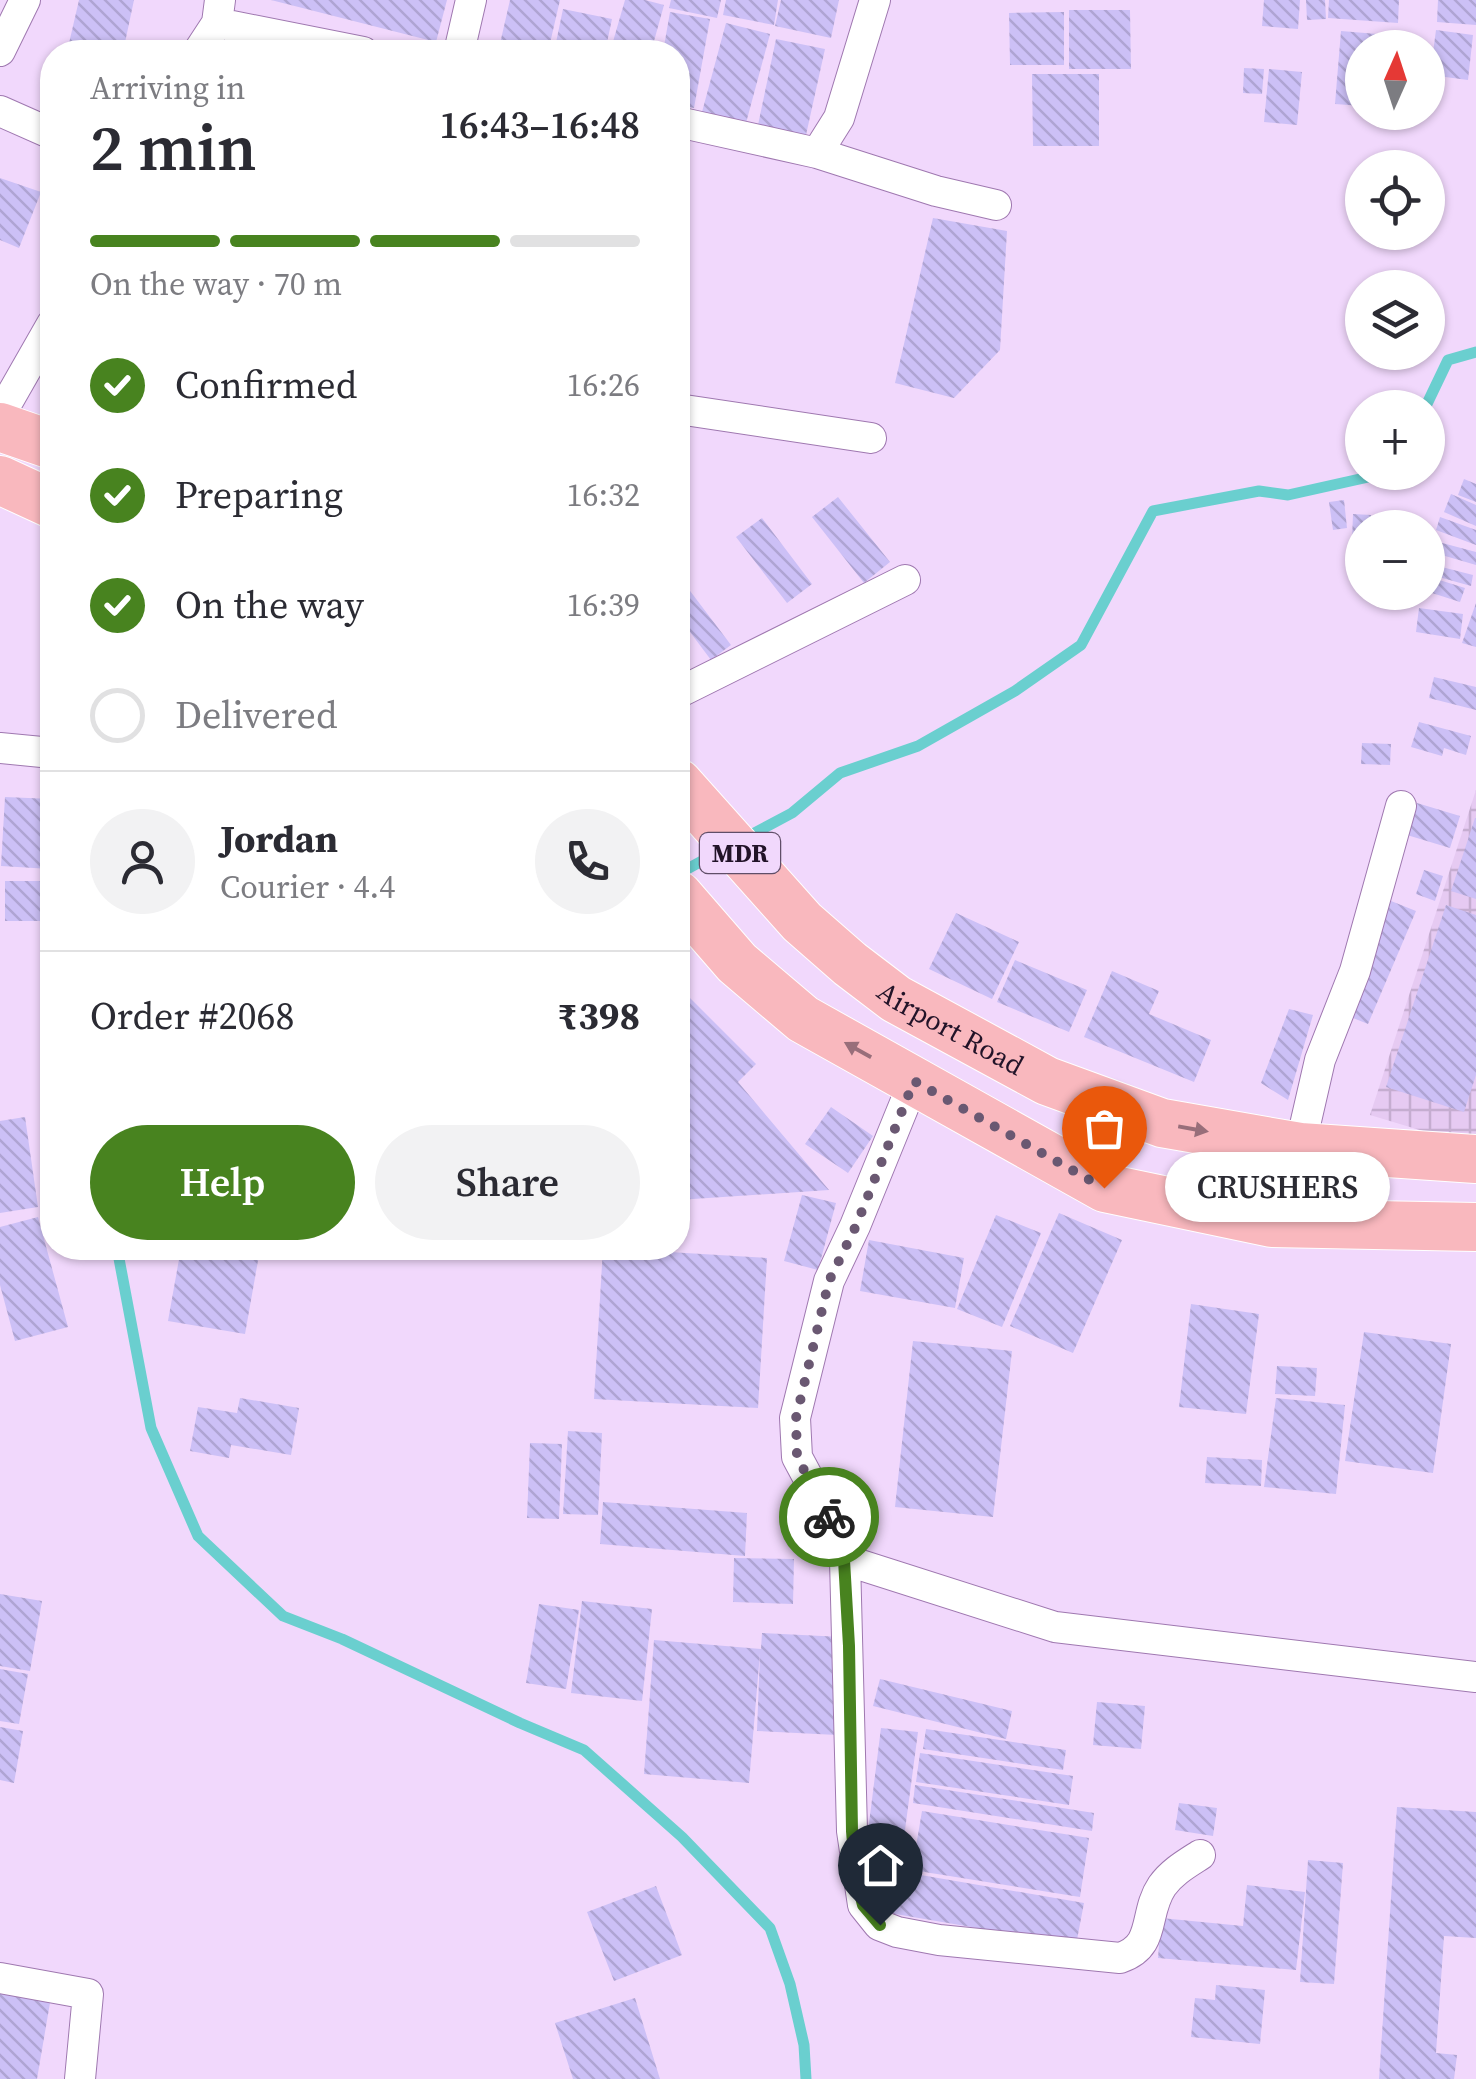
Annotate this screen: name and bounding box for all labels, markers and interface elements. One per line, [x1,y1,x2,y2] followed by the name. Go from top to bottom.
[1345,30,1445,130] north arrow
[1345,30,1445,610] map controls
[90,66,245,110] text: Arriving in
[439,99,640,151] text: 16:43–16:48
[90,103,257,192] text: 2 min
[1345,150,1445,250] button: locate
[90,262,342,306] text: On the way · 70 m
[1345,270,1445,370] button: layers
[90,358,145,413] icon: check
[175,359,357,411] text: Confirmed
[566,363,640,407] text: 16:26
[1345,390,1445,490] button: +
[90,468,145,523] icon: check
[175,469,343,521] text: Preparing
[566,473,640,517] text: 16:32
[1345,510,1445,610] button: −
[90,578,145,633] icon: check
[175,579,364,631] text: On the way
[566,583,640,627] text: 16:39
[175,689,338,741] text: Delivered
[90,809,195,914] button: person
[535,809,640,914] button: phone
[220,813,338,865] text: Jordan
[700,833,780,873] road number: MDR
[220,865,395,909] text: Courier · 4.4
[869,972,1031,1084] street label: Airport Road
[90,990,294,1042] text: Order #2068
[558,990,640,1042] text: ₹398
[844,1041,873,1058] one-way arrow
[1062,1086,1147,1189] pin
[1077,1101,1132,1156] icon: bag
[1178,1122,1209,1137] one-way arrow
[90,1125,355,1240] button: Help
[375,1125,640,1240] button: Share
[1164,1153,1389,1223] callout: CRUSHERS
[1197,1165,1358,1209] text: CRUSHERS
[779,1467,879,1567] courier
[802,1490,857,1545] icon: bike
[838,1823,923,1926] pin
[853,1838,908,1893] icon: home

